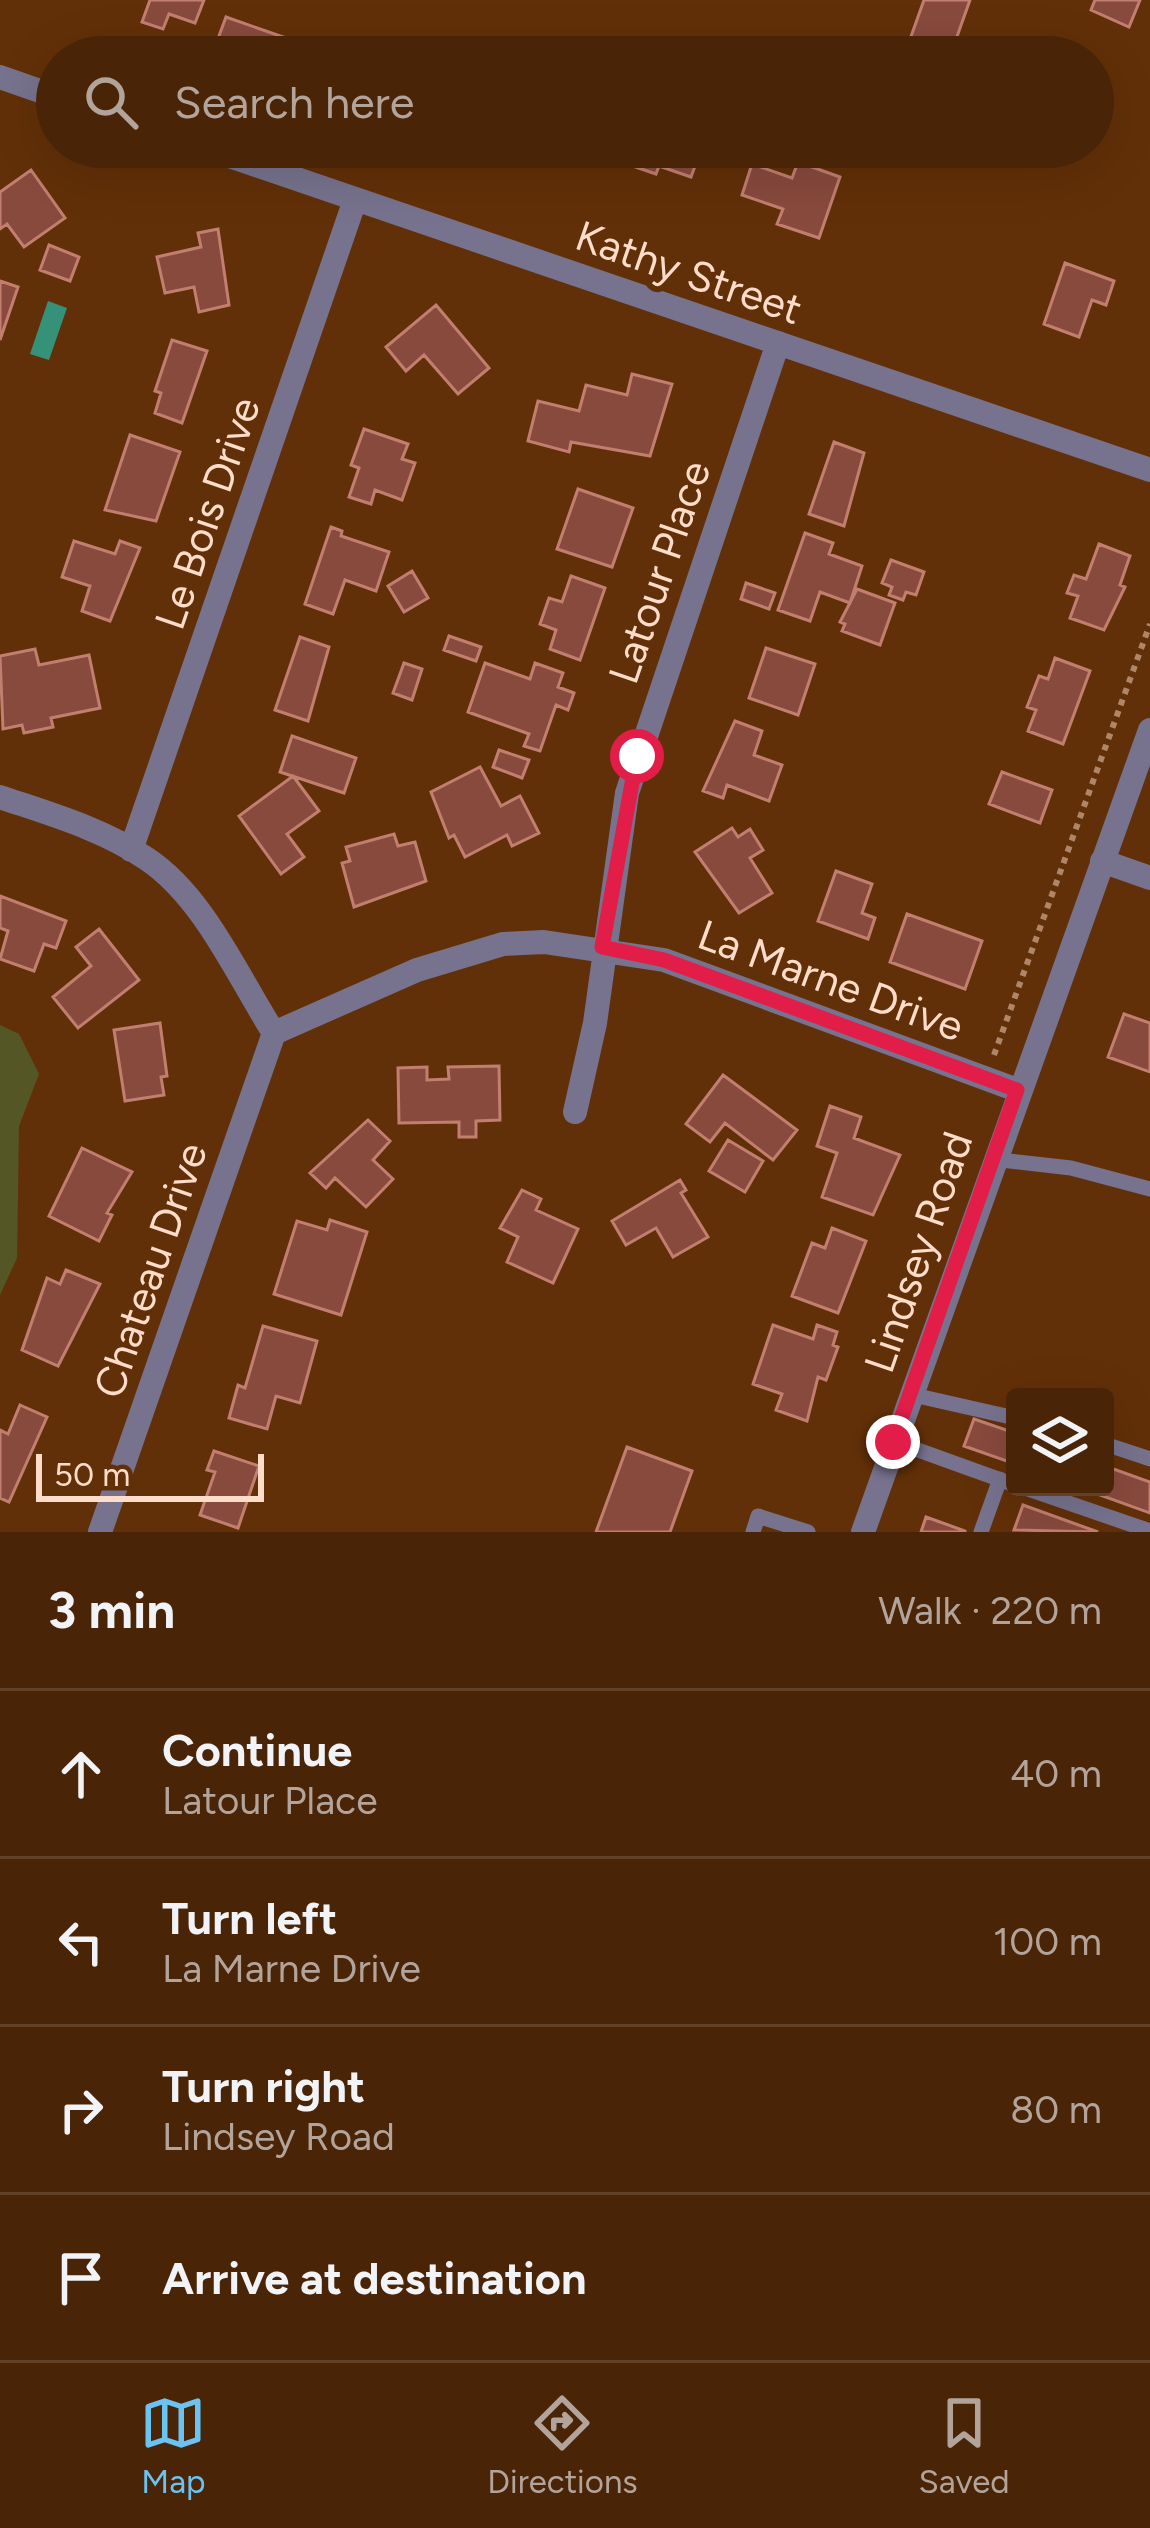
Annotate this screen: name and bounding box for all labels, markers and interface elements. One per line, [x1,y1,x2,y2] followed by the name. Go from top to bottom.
[36,36,1114,168] search box
[78,69,144,135] icon: search
[174,75,414,129] text: Search here
[569,210,809,335] street label: Kathy Street
[144,390,271,636] street label: Le Bois Drive
[598,454,721,690] street label: Latour Place
[610,729,664,783] route start
[691,909,970,1052] street label: La Marne Drive
[854,1125,983,1379] street label: Lindsey Road
[83,1136,218,1404] street label: Chateau Drive
[1006,1388,1114,1496] map controls
[1006,1388,1114,1496] button: layers
[866,1415,920,1469] route end
[36,1448,264,1501] scale bar
[54,1455,130,1494] text: 50 m
[48,1580,175,1641] text: 3 min
[878,1587,1102,1634] text: Walk · 220 m
[162,1723,352,1777] text: Continue
[48,1741,114,1807] icon: ahead
[1010,1750,1102,1797] text: 40 m
[162,1777,377,1824] text: Latour Place
[162,1891,337,1945] text: Turn left
[48,1909,114,1975] icon: left
[993,1918,1102,1965] text: 100 m
[162,1945,421,1992] text: La Marne Drive
[162,2059,365,2113] text: Turn right
[48,2077,114,2143] icon: right
[1010,2086,1102,2133] text: 80 m
[162,2113,395,2160] text: Lindsey Road
[48,2245,114,2311] icon: arrive
[162,2251,586,2305] text: Arrive at destination
[140,2390,206,2501] tab: Map
[487,2390,638,2501] tab: Directions
[919,2390,1010,2501] tab: Saved

